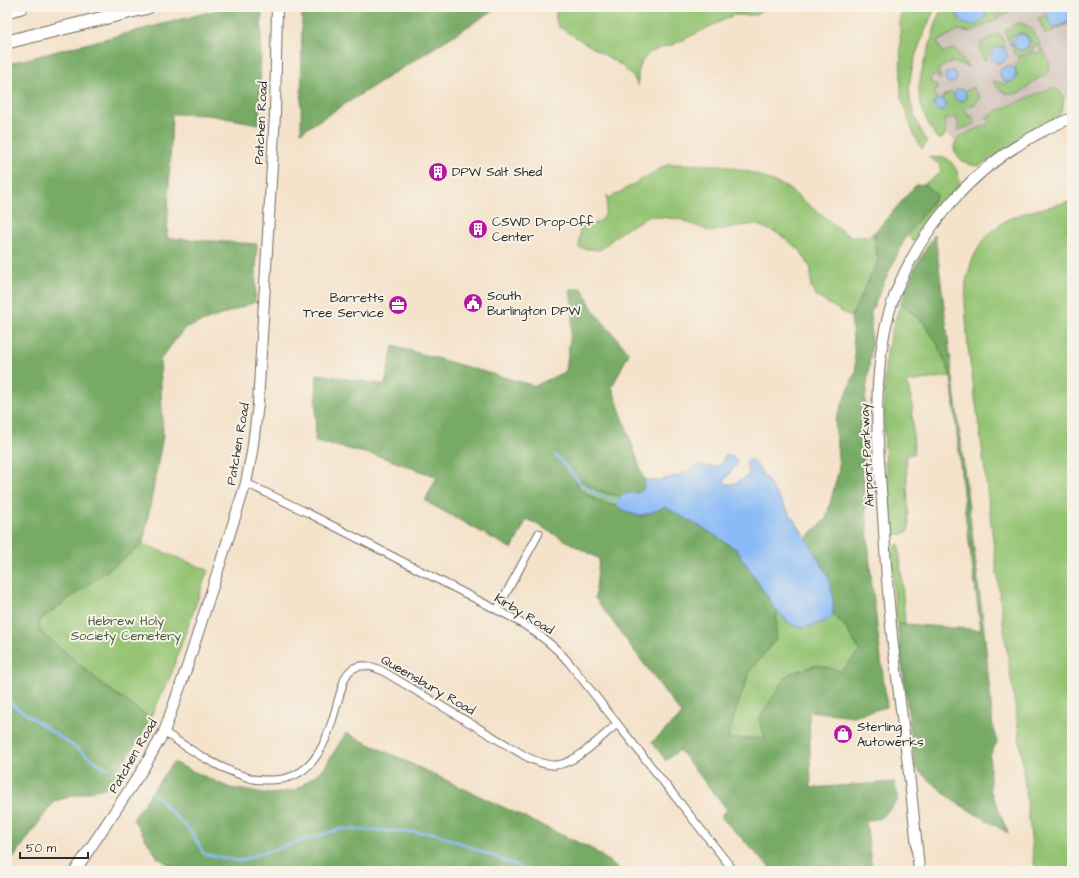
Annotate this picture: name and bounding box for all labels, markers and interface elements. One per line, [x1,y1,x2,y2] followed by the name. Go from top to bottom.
[250,81,272,165] street label: Patchen Road
[427,161,449,183] building icon: DPW Salt Shed
[452,163,542,181] place label: DPW Salt Shed
[492,213,594,246] place label: CSWD Drop-Off Center
[467,218,489,240] building icon: CSWD Drop-Off Center
[487,287,581,321] place label: South Burlington DPW
[303,289,384,322] place label: Barretts Tree Service
[462,292,484,314] public building icon: South Burlington DPW
[387,294,409,316] office icon: Barretts Tree Service
[222,401,254,487] street label: Patchen Road
[855,403,880,507] street label: Airport Parkway
[490,589,557,640] street label: Kirby Road
[71,612,181,646] park label: Hebrew Holy Society Cemetery
[377,651,479,720] street label: Queensbury Road
[104,715,162,797] street label: Patchen Road
[857,718,924,751] place label: Sterling Autowerks
[832,723,854,745] shop icon: Sterling Autowerks
[20,834,88,860] scale bar
[26,840,57,857] text: 50 m

